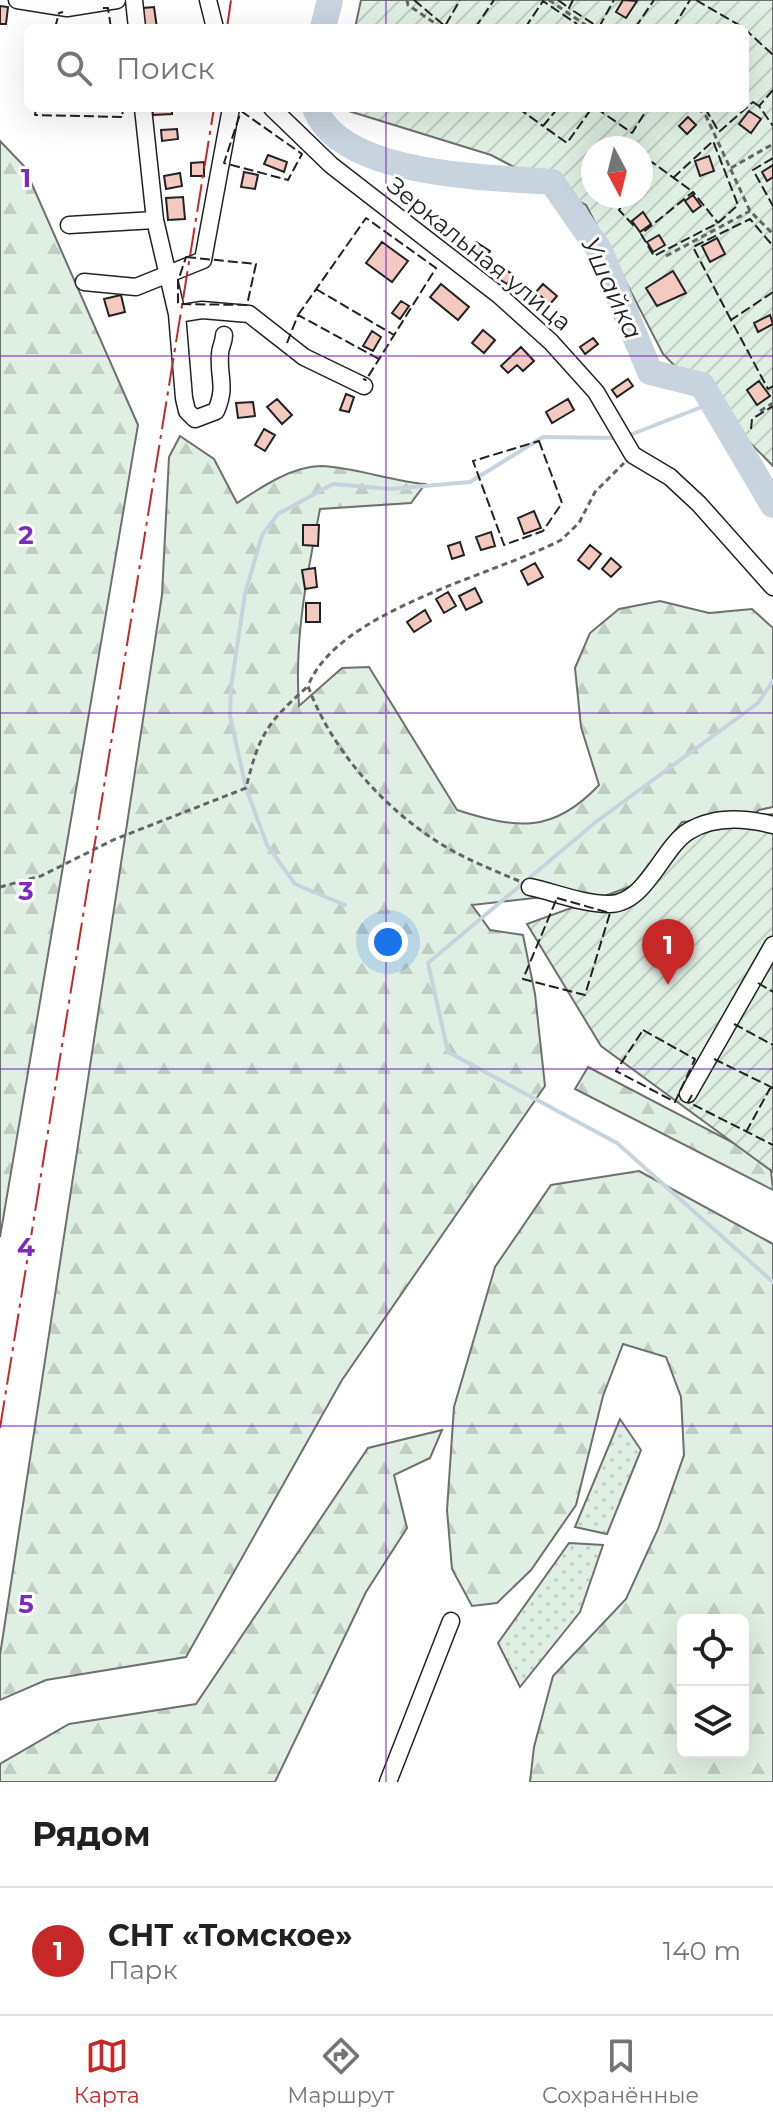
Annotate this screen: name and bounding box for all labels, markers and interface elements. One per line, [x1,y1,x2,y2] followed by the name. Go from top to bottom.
[24,24,749,112] search box
[52,46,96,90] icon: search
[116,50,215,87] text: Поиск
[581,136,653,208] north arrow
[21,162,31,194] text: 1
[381,170,577,337] street label: Зеркальная улица
[574,232,650,344] water label: Ушайка
[18,519,34,551] text: 2
[17,875,34,907] text: 3
[642,919,694,985] pin: 1
[368,922,408,962] your location
[17,1231,35,1263] text: 4
[18,1588,34,1620] text: 5
[677,1614,749,1758] map controls
[677,1614,749,1686] button: locate
[677,1686,749,1758] button: layers
[32,1813,151,1855] text: Рядом
[108,1917,353,1954] text: СНТ «Томское»
[53,1935,63,1967] text: 1
[663,1935,741,1967] text: 140 m
[108,1954,178,1986] text: Парк
[74,2034,140,2109] tab: Карта
[287,2034,394,2109] tab: Маршрут
[542,2034,699,2109] tab: Сохранённые

